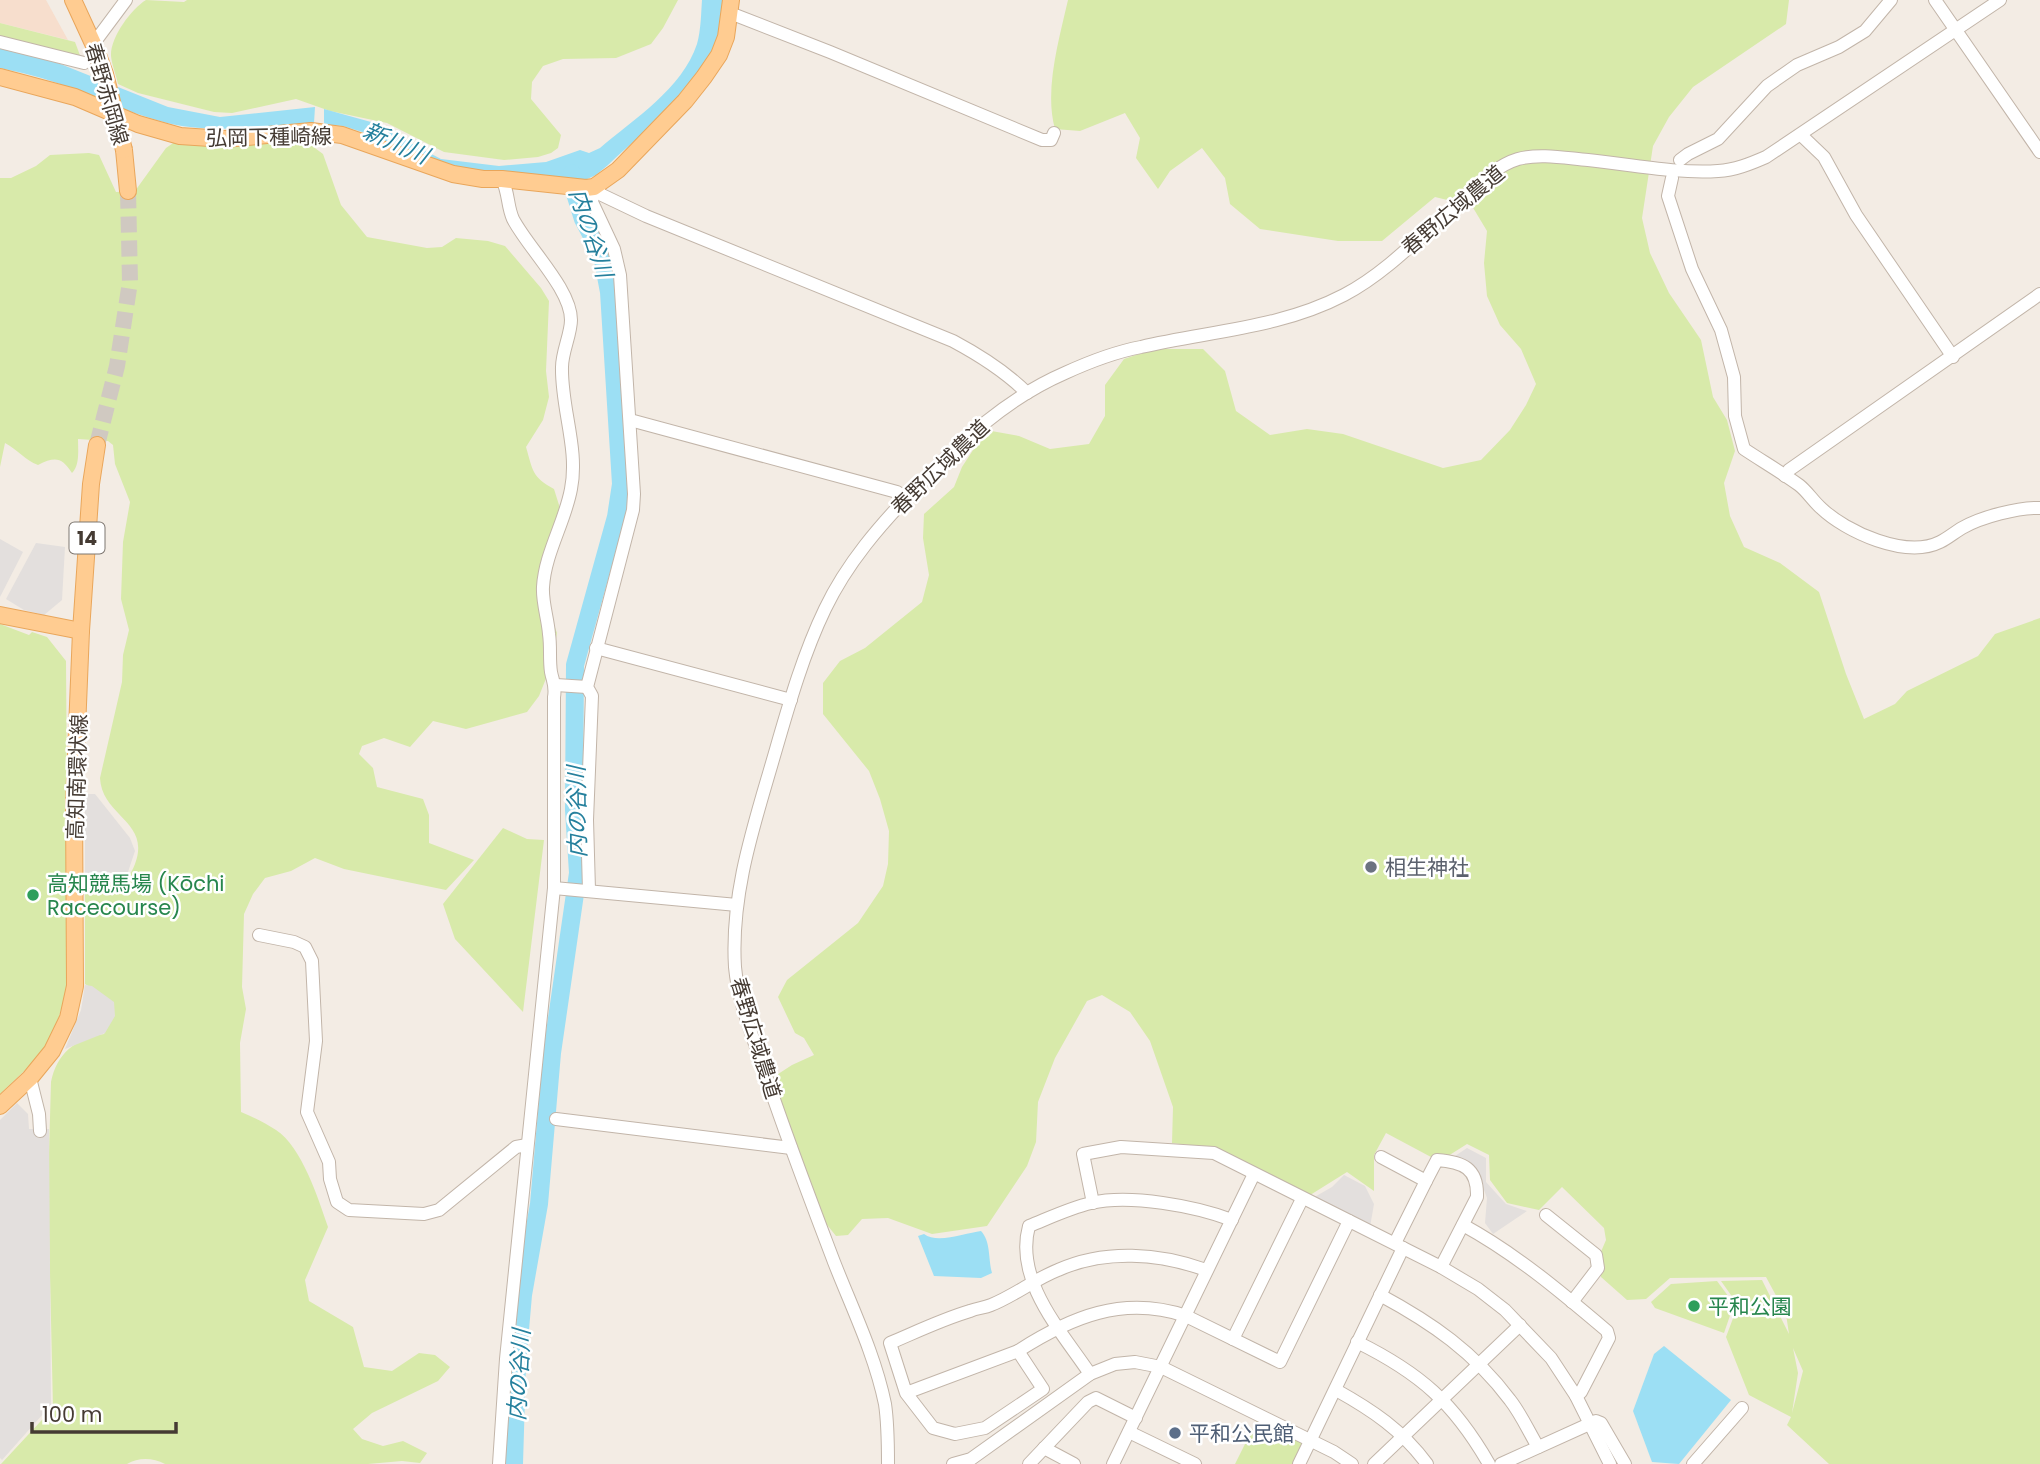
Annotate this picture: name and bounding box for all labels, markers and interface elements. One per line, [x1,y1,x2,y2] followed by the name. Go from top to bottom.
[79,40,135,148] street label: 春野赤岡線
[358,114,437,173] water label: 新川川
[206,121,332,153] street label: 弘岡下種崎線
[1395,158,1511,262] street label: 春野広域農道
[562,184,621,285] water label: 内の谷川
[885,413,995,521] street label: 春野広域農道
[70,523,104,554] road number: 14
[60,714,94,840] street label: 高知南環状線
[560,763,594,858] water label: 内の谷川
[1385,853,1469,882] place label: 相生神社
[1363,859,1379,875] marker: 相生神社
[47,869,225,922] place label: 高知競馬場 (Kōchi Racecourse)
[25,887,41,903] marker: 高知競馬場 (Kōchi Racecourse)
[724,974,788,1102] street label: 春野広域農道
[1708,1292,1792,1321] place label: 平和公園
[1686,1298,1702,1314] marker: 平和公園
[501,1325,538,1422] water label: 内の谷川
[32,1390,175,1434] scale bar
[42,1400,102,1429] text: 100 m
[1189,1419,1294,1448] place label: 平和公民館
[1167,1425,1183,1441] marker: 平和公民館

